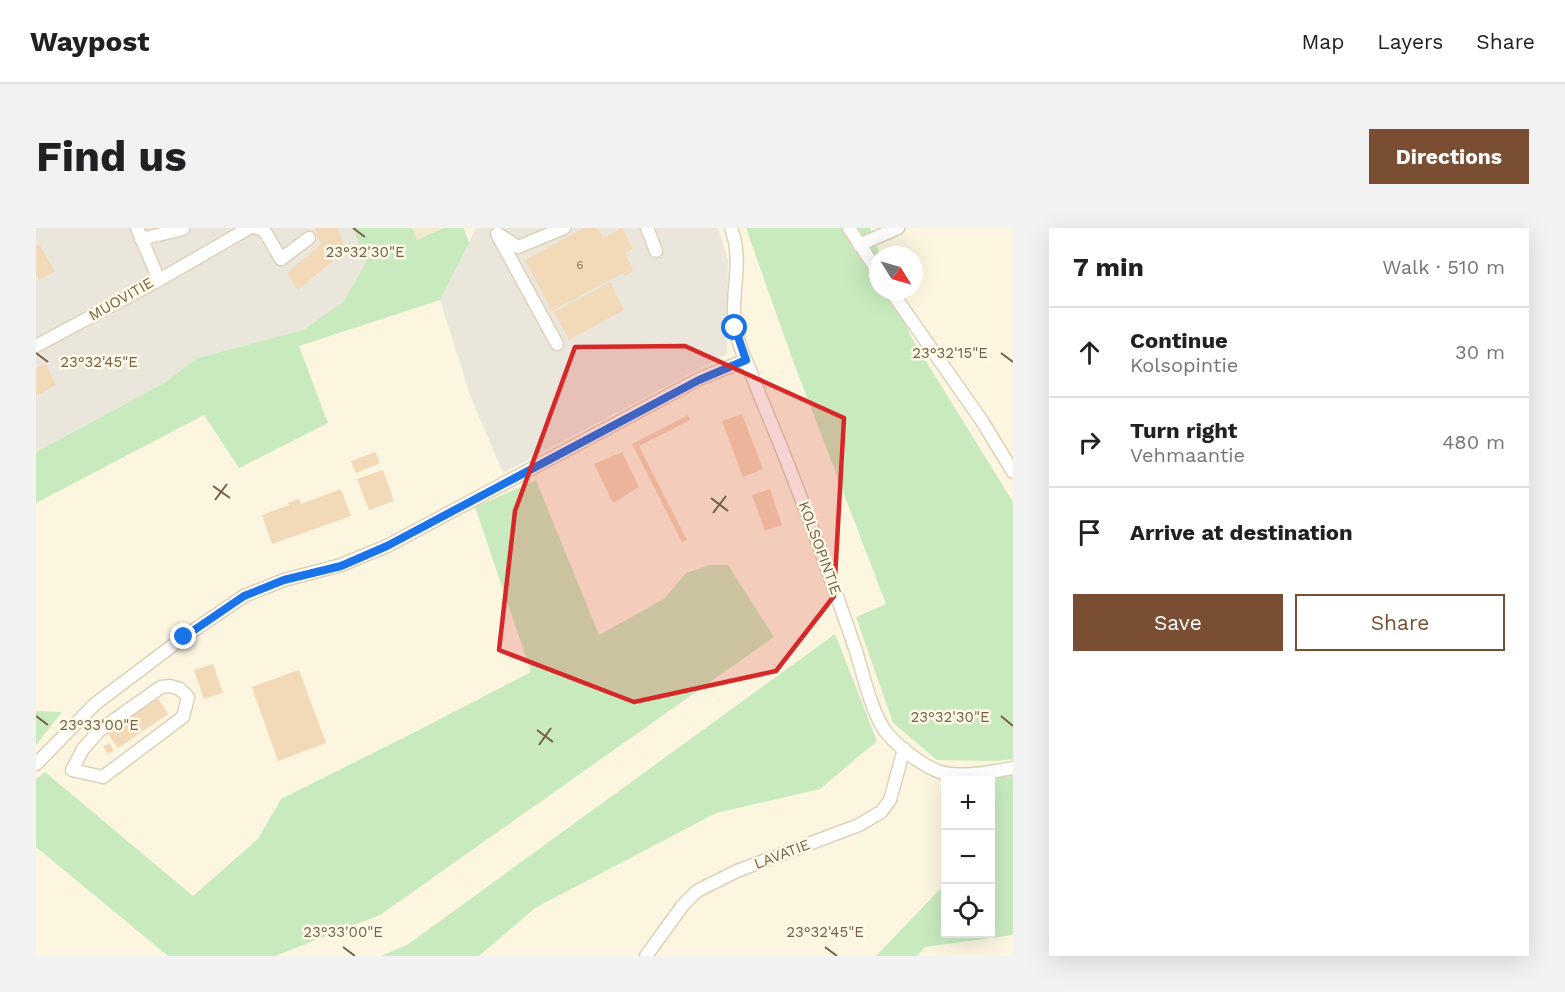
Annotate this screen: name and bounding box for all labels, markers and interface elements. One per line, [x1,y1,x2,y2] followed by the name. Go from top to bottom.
[30,25,149,58] text: Waypost
[1301,29,1344,54] text: Map
[1377,29,1443,54] text: Layers
[1476,29,1535,54] text: Share
[1369,129,1529,184] button: Directions
[36,132,187,181] text: Find us
[325,243,405,261] text: 23°32'30"E
[869,246,923,300] north arrow
[1073,252,1144,282] text: 7 min
[1382,255,1505,279] text: Walk · 510 m
[576,258,584,272] house number: 6
[85,273,157,325] street label: MUOVITIE
[721,314,747,340] route start
[1130,328,1228,353] text: Continue
[1073,336,1106,369] icon: ahead
[1455,340,1505,364] text: 30 m
[912,344,988,362] text: 23°32'15"E
[60,353,138,371] text: 23°32'45"E
[1130,353,1238,377] text: Kolsopintie
[1130,418,1237,443] text: Turn right
[1073,426,1106,459] icon: right
[1442,430,1505,454] text: 480 m
[1130,443,1245,467] text: Vehmaantie
[795,499,845,597] street label: KOLSOPINTIE
[1073,516,1106,549] icon: arrive
[1130,520,1353,545] text: Arrive at destination
[1073,594,1283,651] button: Save
[1295,594,1505,651] button: Share
[170,623,196,649] route end
[910,708,990,726] text: 23°32'30"E
[59,716,139,734] text: 23°33'00"E
[941,776,995,938] map controls
[941,776,995,830] button: +
[941,830,995,884] button: −
[752,835,812,873] street label: LAVATIE
[941,884,995,938] button: locate
[303,923,383,941] text: 23°33'00"E
[786,923,864,941] text: 23°32'45"E

